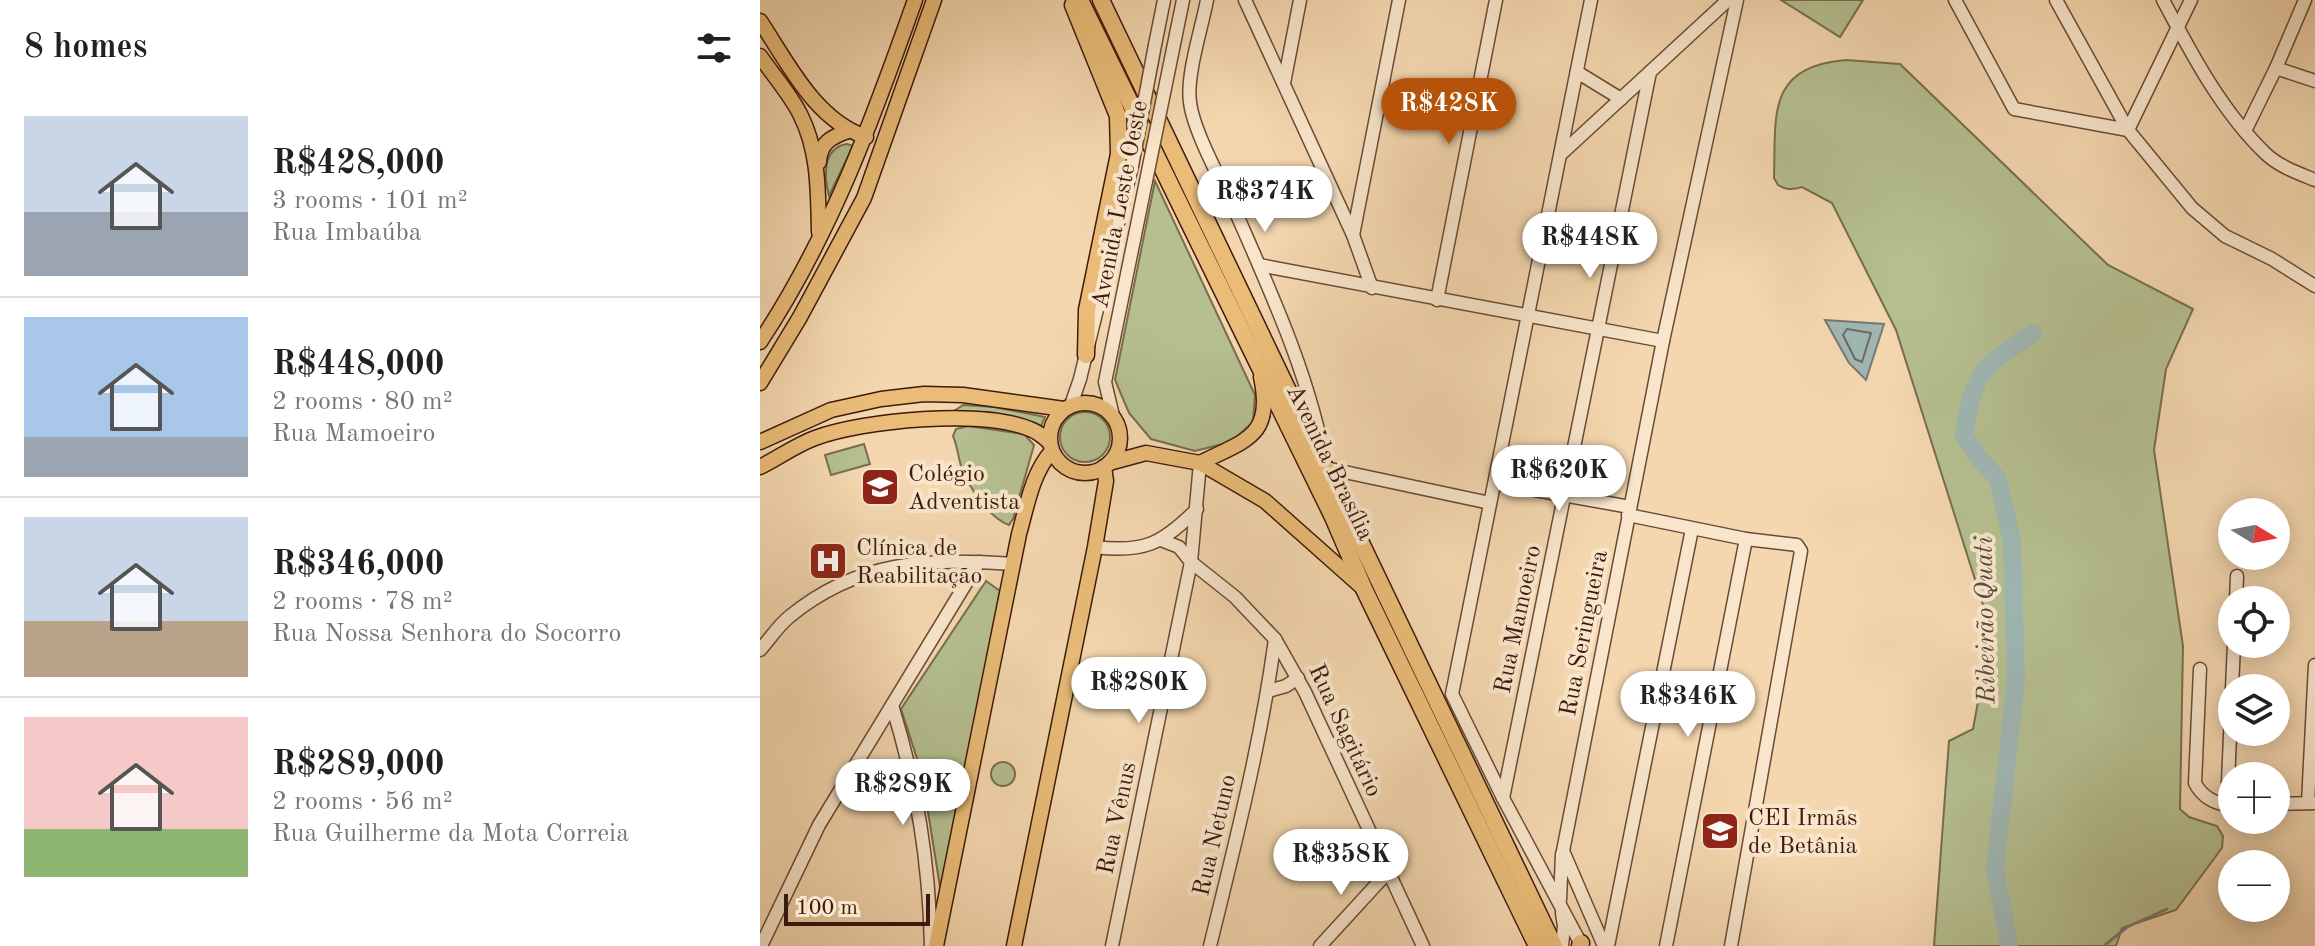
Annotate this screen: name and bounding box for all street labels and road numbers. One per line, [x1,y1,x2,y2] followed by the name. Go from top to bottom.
[1089,98,1153,310] street label: Avenida Leste Oeste
[1281,381,1377,545] street label: Avenida Brasília
[1492,543,1546,696] street label: Rua Mamoeiro
[1557,548,1613,719] street label: Rua Seringueira
[1303,661,1385,801] street label: Rua Sagitário
[1094,760,1142,877] street label: Rua Vênus
[1190,772,1242,899] street label: Rua Netuno

